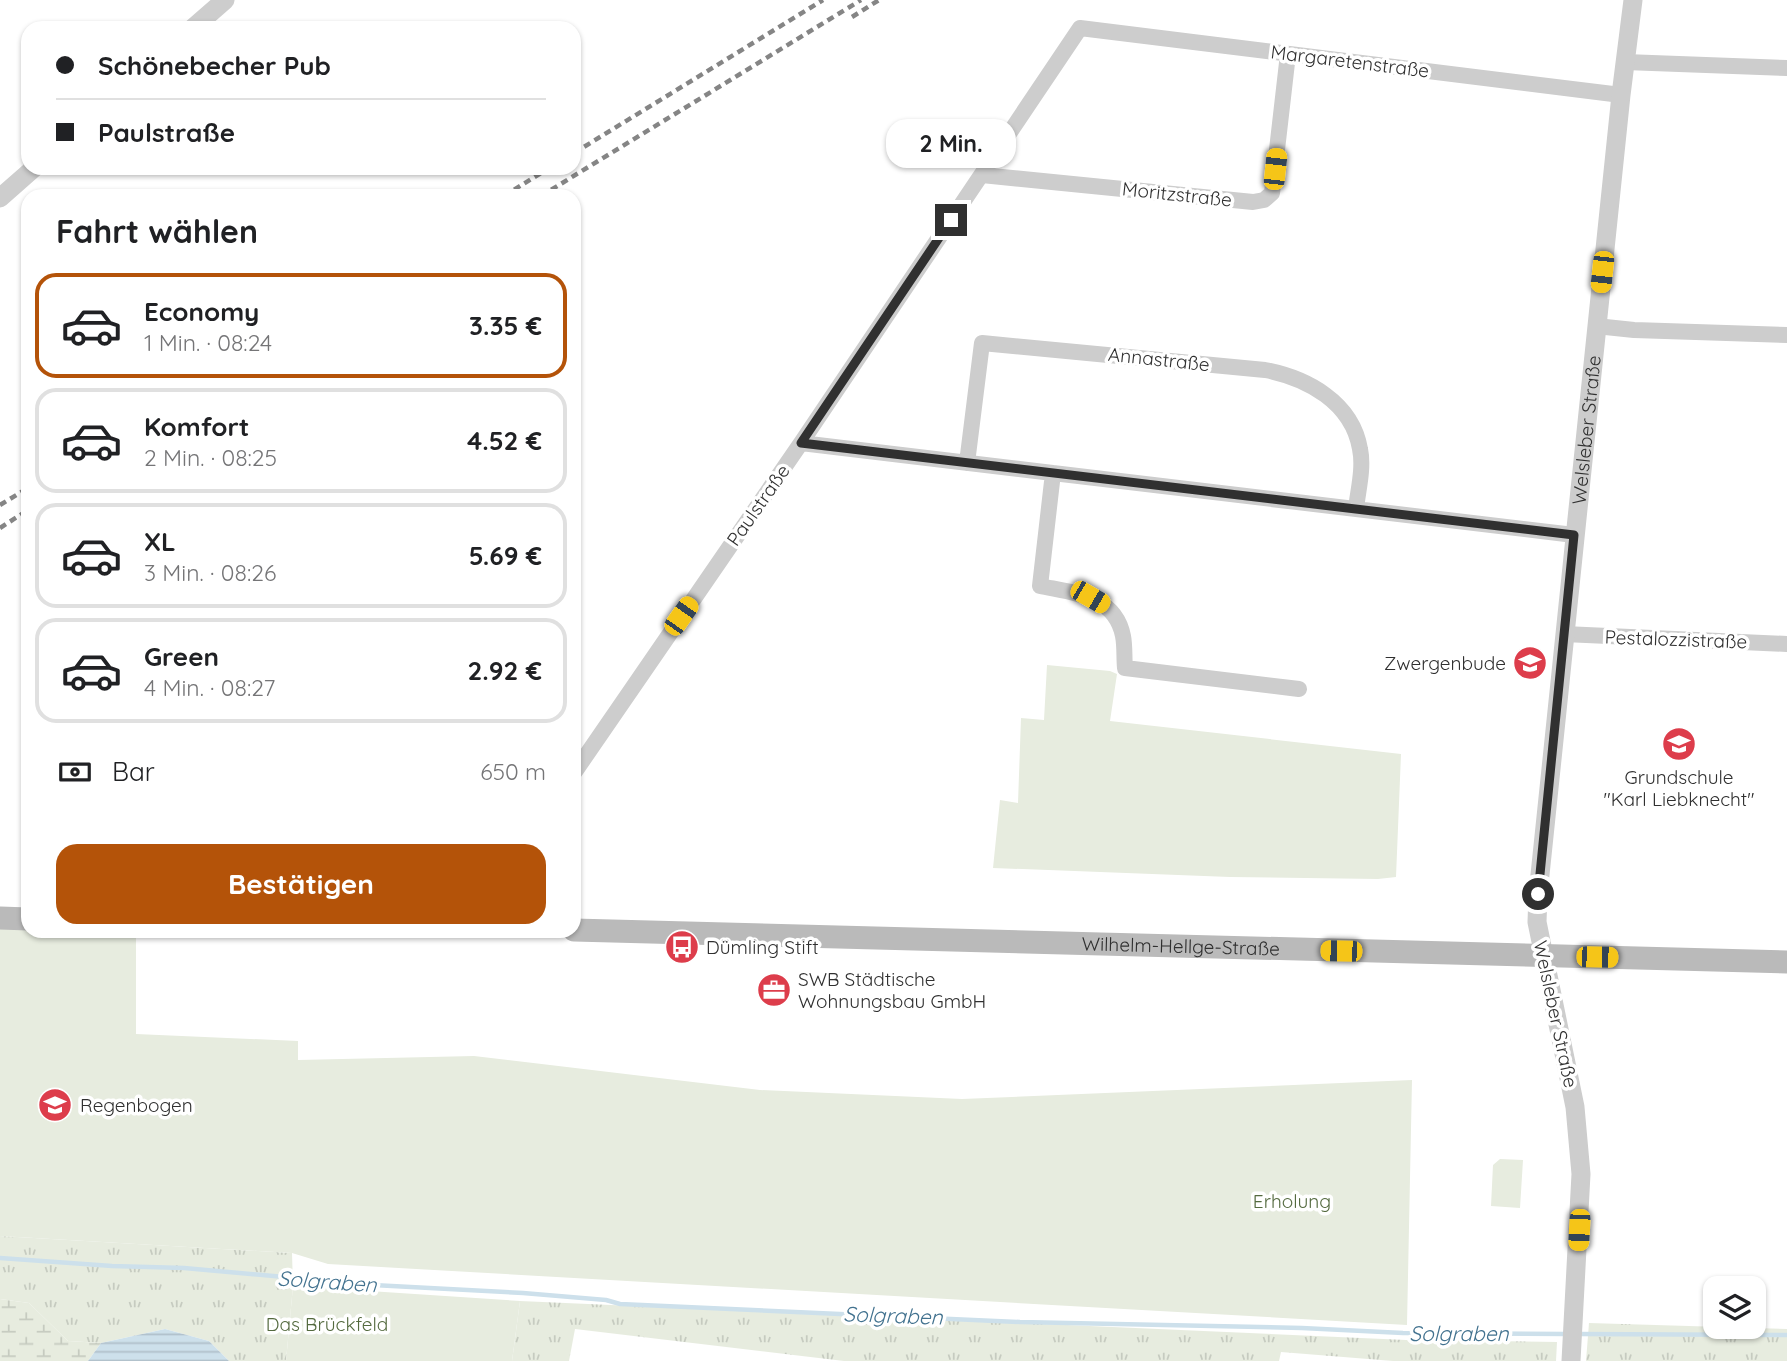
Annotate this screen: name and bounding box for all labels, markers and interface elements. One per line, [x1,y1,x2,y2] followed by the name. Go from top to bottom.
[1269,39,1431,83] street label: Margaretenstraße
[98,49,331,82] text: Schönebecher Pub
[98,116,235,149] text: Paulstraße
[886,118,1016,168] callout: 2 Min.
[919,129,983,158] text: 2 Min.
[1263,147,1288,191] car
[1121,176,1233,212] street label: Moritzstraße
[935,204,967,236] route end
[56,211,258,251] text: Fahrt wählen
[1590,250,1615,294] car
[60,294,123,357] icon: car
[144,295,259,328] text: Economy
[469,309,542,342] text: 3.35 €
[144,328,272,357] text: 1 Min. · 08:24
[1107,342,1211,376] street label: Annastraße
[1567,354,1606,506] street label: Welsleber Straße
[60,409,123,472] icon: car
[144,410,249,443] text: Komfort
[467,424,542,457] text: 4.52 €
[144,443,277,472] text: 2 Min. · 08:25
[721,460,795,550] street label: Paulstraße
[60,524,123,587] icon: car
[144,525,176,558] text: XL
[469,539,542,572] text: 5.69 €
[144,558,276,587] text: 3 Min. · 08:26
[1067,577,1114,617] car
[661,593,702,639] car
[1604,625,1748,653] street label: Pestalozzistraße
[60,639,123,702] icon: car
[144,640,219,673] text: Green
[1511,644,1549,682] school or university icon: Zwergenbude
[1384,651,1506,675] place label: Zwergenbude
[468,654,542,687] text: 2.92 €
[144,673,275,702] text: 4 Min. · 08:27
[1660,725,1698,763] school or university icon: Grundschule "Karl Liebknecht"
[56,753,94,791] icon: cash
[112,755,155,788] text: Bar
[480,757,546,786] text: 650 m
[1603,765,1755,811] place label: Grundschule "Karl Liebknecht"
[56,844,546,924] button: Bestätigen
[1522,878,1554,910] route start
[663,928,701,966] bus stop icon: Dümling Stift
[1081,931,1280,961] street label: Wilhelm-Hellge-Straße
[706,935,819,959] place label: Dümling Stift
[1529,938,1583,1090] street label: Welsleber Straße
[1320,940,1363,962] car
[1576,946,1619,968] car
[798,967,986,1013] place label: SWB Städtische Wohnungsbau GmbH
[755,971,793,1009] office icon: SWB Städtische Wohnungsbau GmbH
[36,1086,74,1124] school or university icon: Regenbogen
[80,1093,193,1117] place label: Regenbogen
[1253,1189,1331,1213] park label: Erholung
[1568,1208,1591,1252] car
[277,1265,378,1298] water label: Solgraben
[1703,1276,1766,1339] map controls
[1703,1276,1766,1339] button: layers
[843,1300,944,1330] water label: Solgraben
[266,1312,388,1336] park label: Das Brückfeld
[1409,1320,1510,1346] water label: Solgraben

